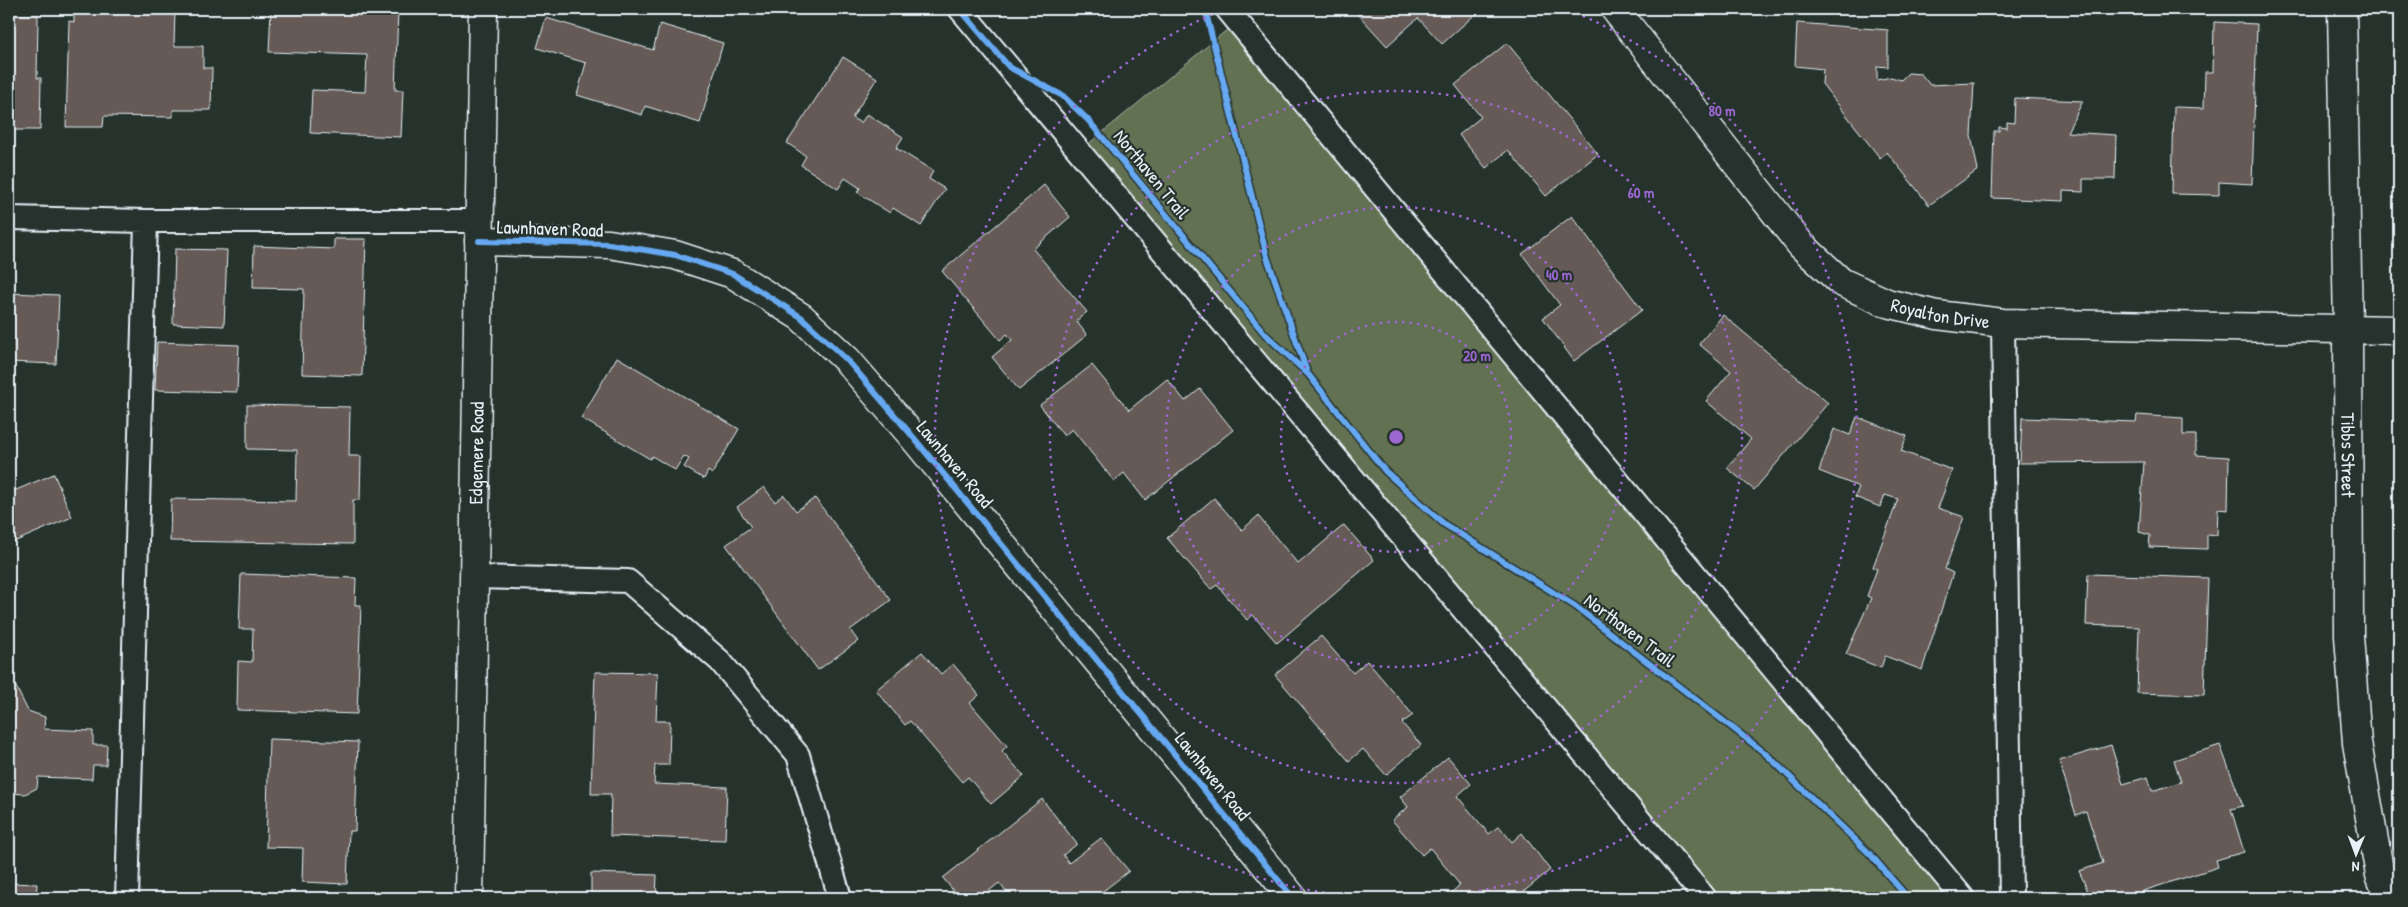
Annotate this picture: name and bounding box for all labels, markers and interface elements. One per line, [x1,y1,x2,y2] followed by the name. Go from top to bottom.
[1709,100,1735,121] text: 80 m
[1108,124,1197,225] street label: Northaven Trail
[1628,182,1654,203] text: 60 m
[496,213,604,243] street label: Lawnhaven Road
[1546,264,1572,285] text: 40 m
[1888,291,1992,334] street label: Royalton Drive
[1463,345,1491,366] text: 20 m
[462,401,490,505] street label: Edgemere Road
[2335,412,2362,498] street label: Tibbs Street
[911,415,1000,514] street label: Lawnhaven Road
[1387,428,1405,446] centre of rings
[1579,587,1682,673] street label: Northaven Trail
[1169,726,1257,826] street label: Lawnhaven Road
[2330,830,2380,880] north arrow
[2351,858,2360,877] text: N

